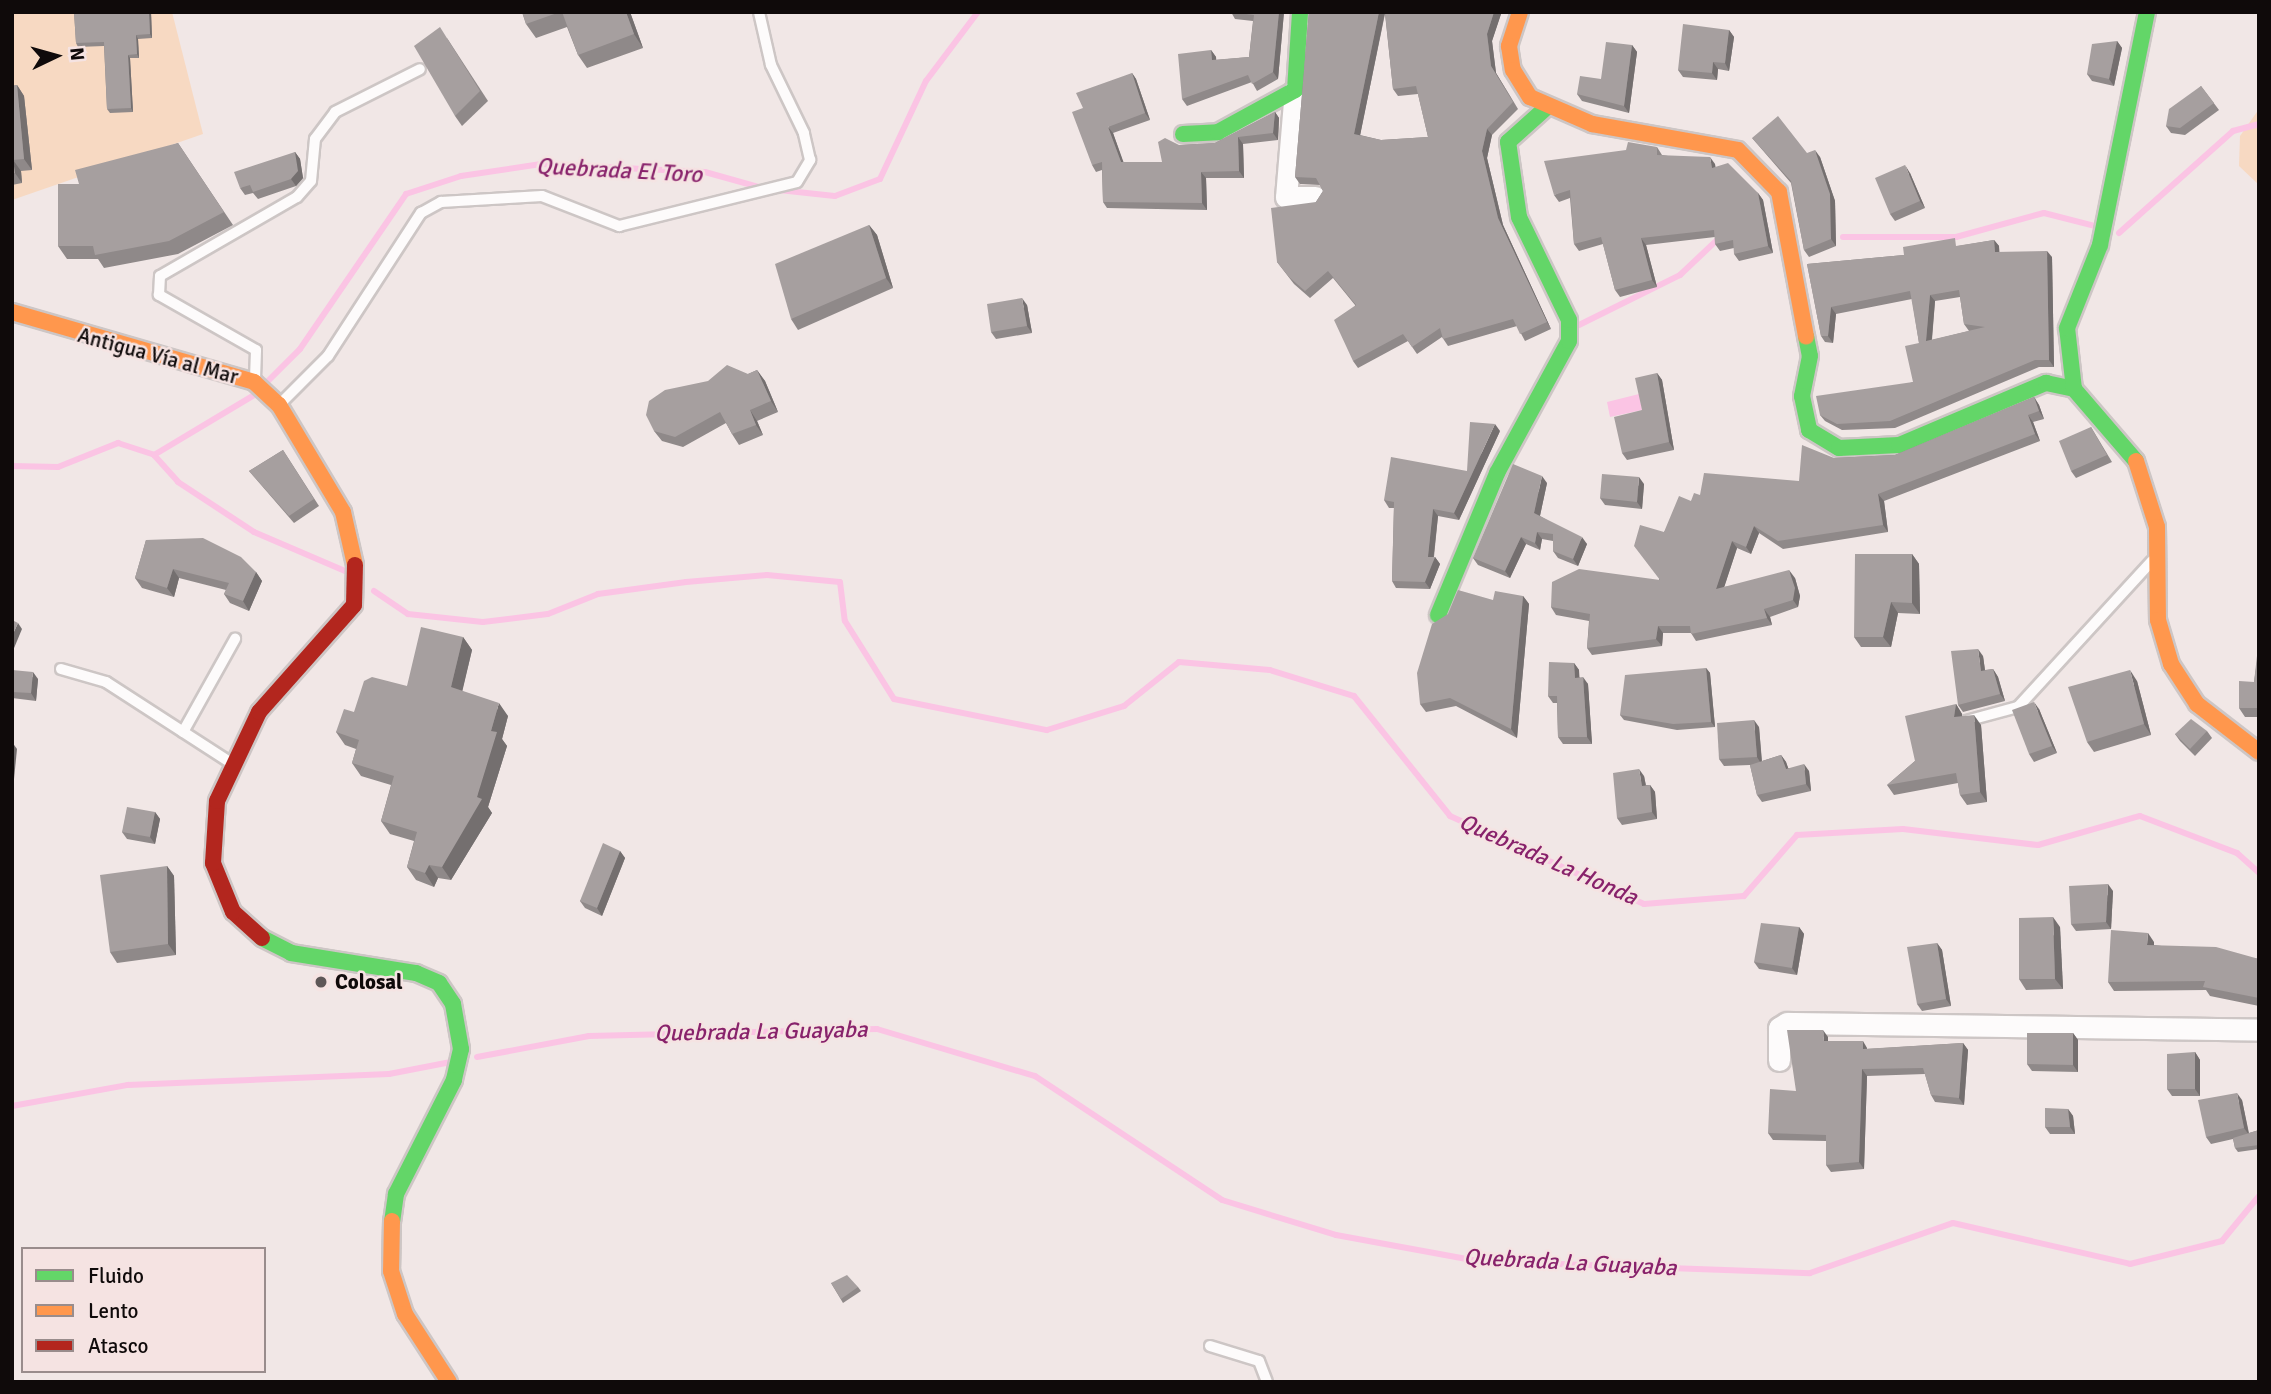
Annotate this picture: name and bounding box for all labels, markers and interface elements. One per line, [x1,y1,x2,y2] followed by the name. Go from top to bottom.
[21,21,91,91] north arrow
[64,47,89,62] text: N
[535,153,703,189] water label: Quebrada El Toro
[75,322,241,390] street label: Antigua Vía al Mar
[1455,808,1641,912] water label: Quebrada La Honda
[335,969,403,995] place label: Colosal
[313,974,329,990] marker: Colosal
[654,1016,868,1048] water label: Quebrada La Guayaba
[1463,1244,1677,1282] water label: Quebrada La Guayaba
[21,1247,266,1373] legend
[88,1263,144,1289] text: Fluido
[88,1298,138,1324] text: Lento
[88,1333,148,1359] text: Atasco

